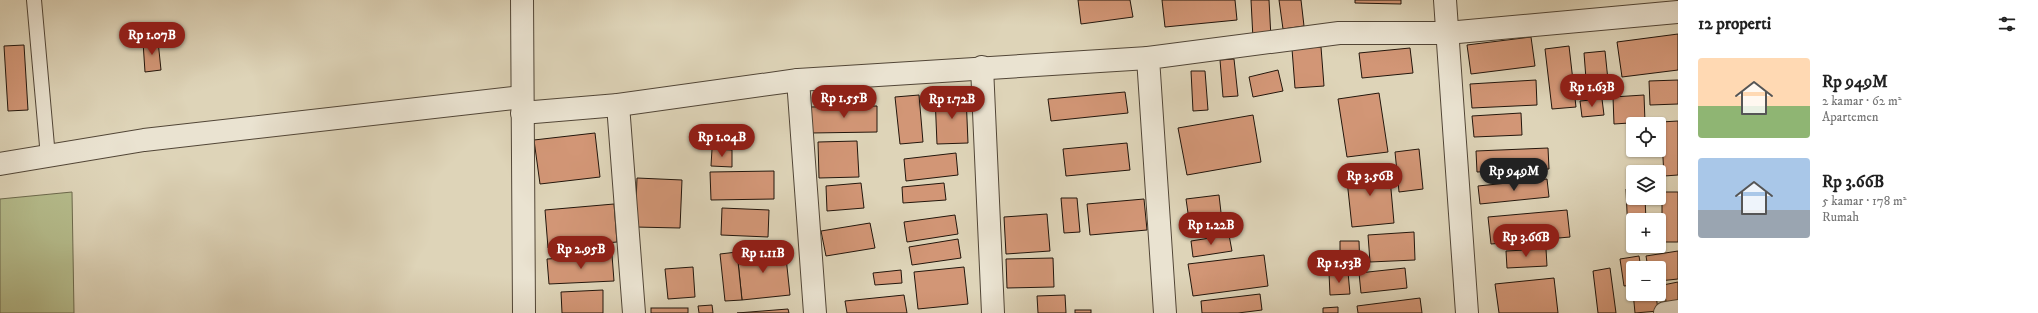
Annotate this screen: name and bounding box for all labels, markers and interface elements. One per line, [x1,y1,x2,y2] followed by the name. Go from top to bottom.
[1698,13,1771,35] text: 12 properti
[1996,13,2018,35] icon: filters
[111,22,193,56] pin: Rp 1.07B
[128,27,176,43] text: Rp 1.07B
[1822,71,1888,93] text: Rp 949M
[1551,74,1633,108] pin: Rp 1.63B
[1730,74,1778,122] icon: home
[1569,79,1615,95] text: Rp 1.63B
[803,85,885,119] pin: Rp 1.55B
[911,86,993,120] pin: Rp 1.72B
[821,90,867,106] text: Rp 1.55B
[929,91,975,107] text: Rp 1.72B
[1822,93,1902,109] text: 2 kamar · 62 m²
[1822,109,1879,125] text: Apartemen
[1626,117,1666,301] map controls
[1626,117,1666,157] button: locate
[681,124,763,158] pin: Rp 1.04B
[698,129,746,145] text: Rp 1.04B
[1477,158,1551,192] pin: Rp 949M
[1329,163,1411,197] pin: Rp 3.56B
[1489,163,1539,179] text: Rp 949M
[1626,165,1666,205] button: layers
[1346,168,1394,184] text: Rp 3.56B
[1822,171,1884,193] text: Rp 3.66B
[1730,174,1778,222] icon: home
[1822,193,1907,209] text: 5 kamar · 178 m²
[1822,209,1859,225] text: Rumah
[1170,212,1252,246] pin: Rp 1.22B
[1626,213,1666,253] button: +
[1188,217,1234,233] text: Rp 1.22B
[1485,224,1567,258] pin: Rp 3.66B
[1502,229,1550,245] text: Rp 3.66B
[540,236,622,270] pin: Rp 2.95B
[722,240,804,274] pin: Rp 1.11B
[557,241,605,257] text: Rp 2.95B
[741,245,785,261] text: Rp 1.11B
[1298,250,1380,284] pin: Rp 1.53B
[1316,255,1362,271] text: Rp 1.53B
[1626,261,1666,301] button: −

